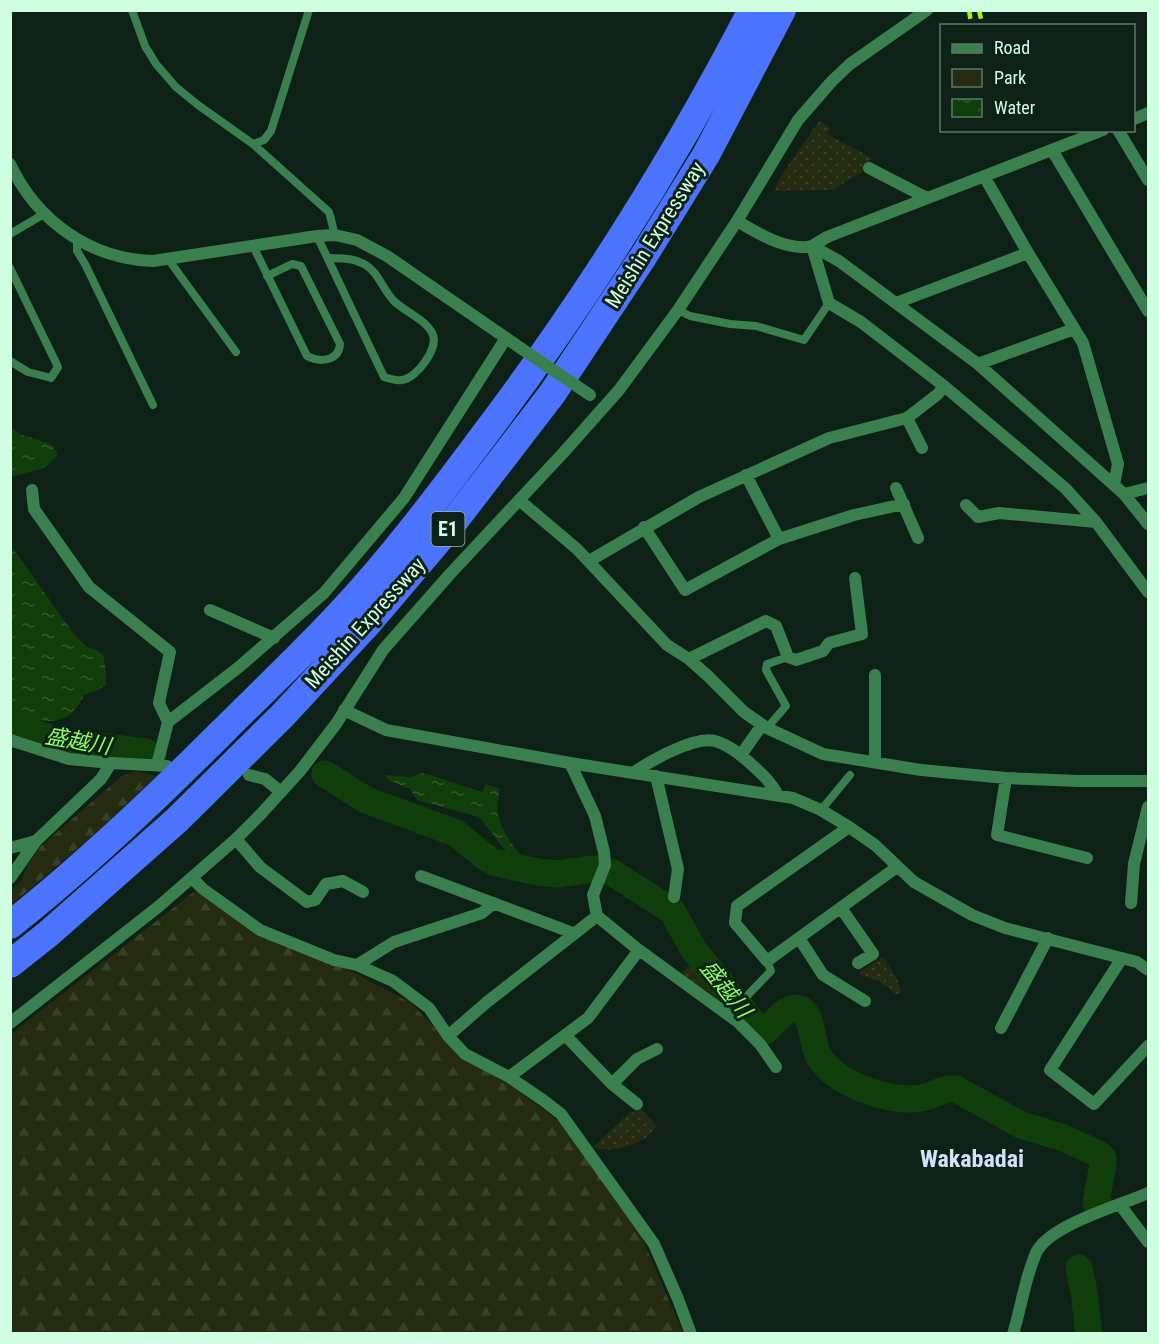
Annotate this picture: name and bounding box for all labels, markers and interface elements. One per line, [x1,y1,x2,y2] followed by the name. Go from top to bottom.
[940,24,1135,132] legend
[994,37,1030,58] text: Road
[994,67,1026,88] text: Park
[994,97,1036,118] text: Water
[600,157,710,312] street label: Meishin Expressway
[432,512,464,546] road number: E1
[300,553,430,693] street label: Meishin Expressway
[43,723,115,759] water label: 盛越川
[696,955,758,1024] water label: 盛越川
[920,1145,1024,1173] district label: Wakabadai

